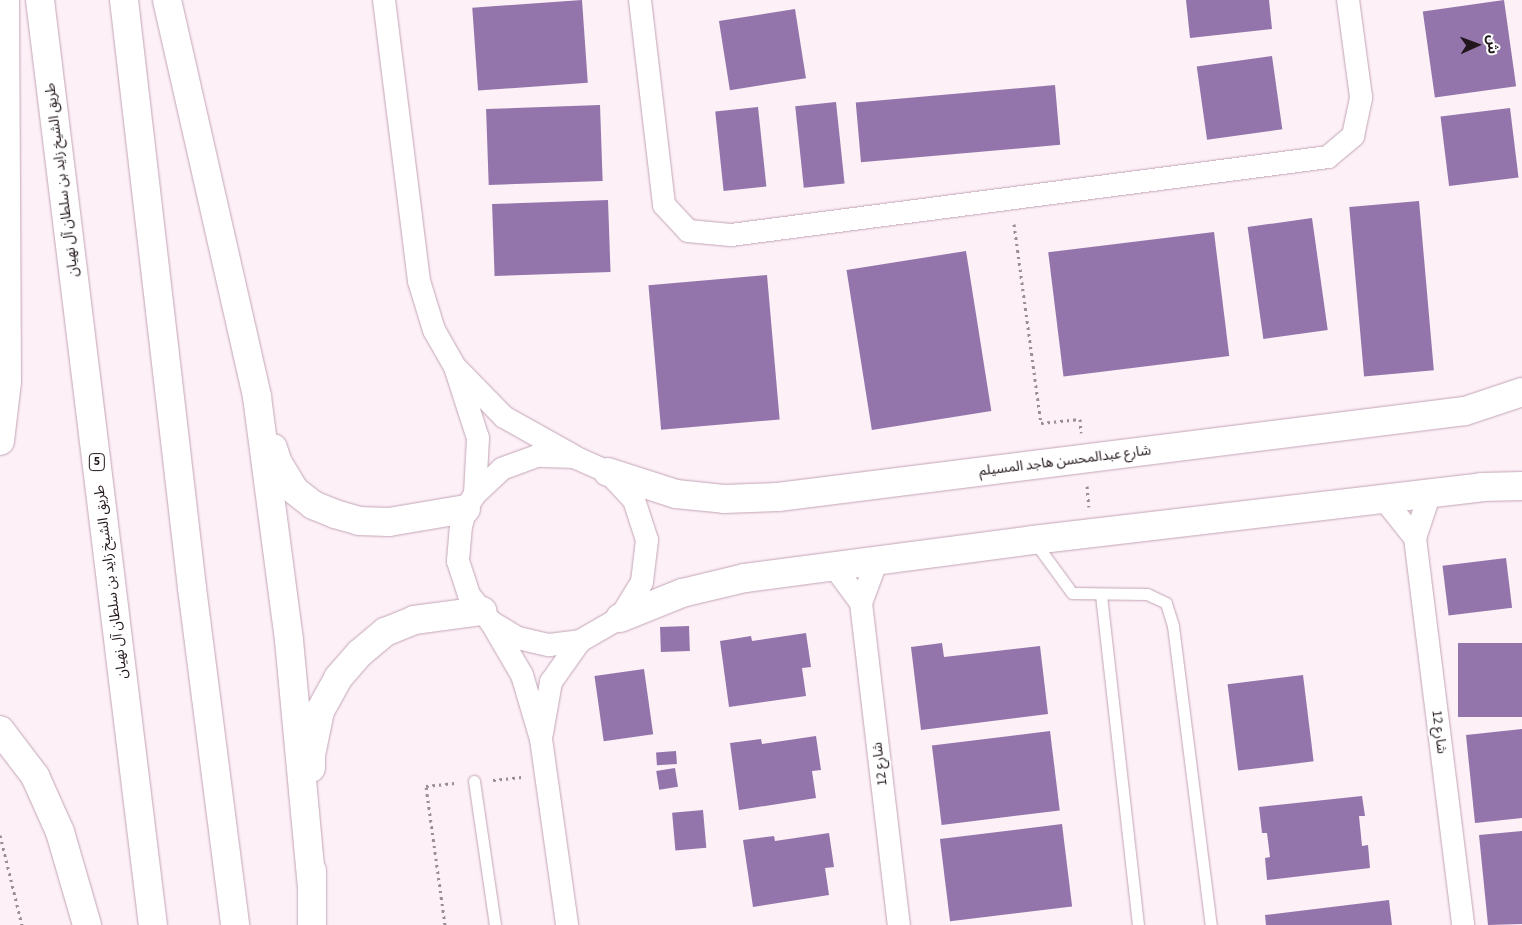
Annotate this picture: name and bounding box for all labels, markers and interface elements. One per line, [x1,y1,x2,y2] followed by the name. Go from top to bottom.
[1452,20,1502,70] north arrow
[1482,35,1502,54] text: ش
[42,82,82,278] street label: طريق الشيخ زايد بن سلطان آل نهيان
[978,442,1152,480] street label: شارع عبدالمحسن هاجد المسيلم
[88,452,106,472] road number: 5
[91,484,131,680] street label: طريق الشيخ زايد بن سلطان آل نهيان
[1428,709,1450,755] street label: شارع 12
[869,741,891,787] street label: شارع 12

